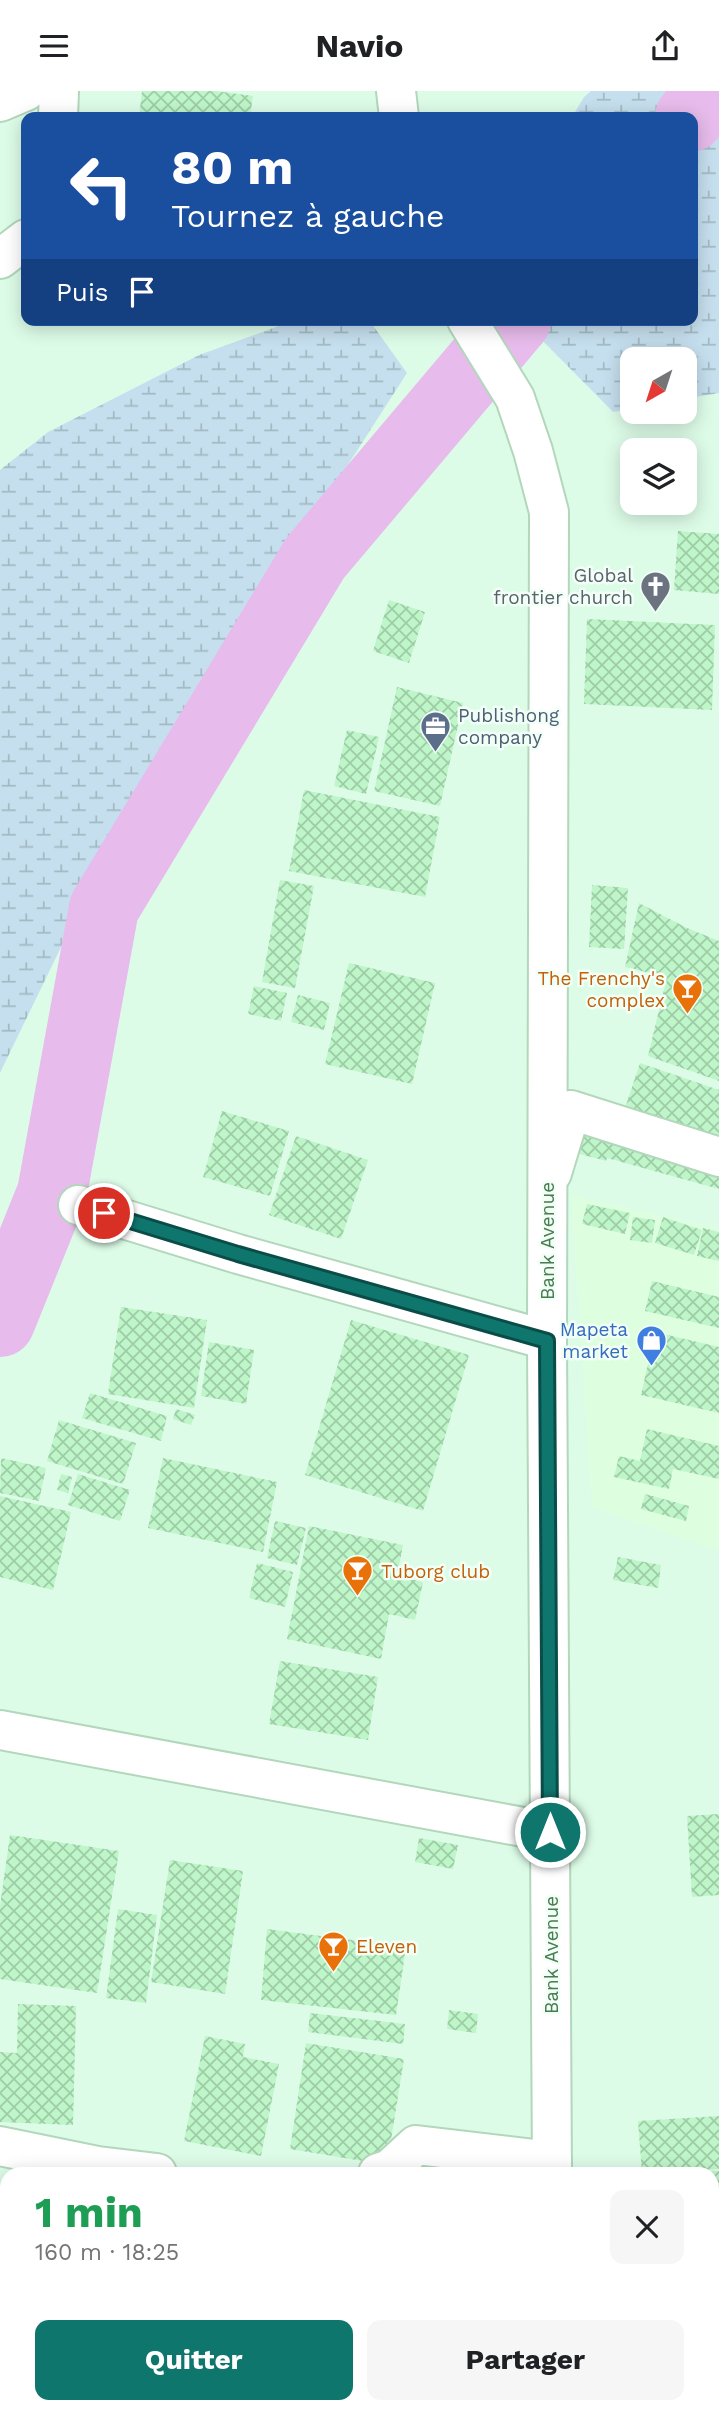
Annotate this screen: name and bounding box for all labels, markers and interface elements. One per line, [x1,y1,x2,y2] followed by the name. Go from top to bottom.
[35,27,73,65] icon: menu
[316,27,403,65] text: Navio
[646,27,684,65] icon: share
[171,138,293,196] text: 80 m
[56,140,147,231] icon: left
[171,197,444,235] text: Tournez à gauche
[123,273,161,311] icon: arrive
[56,277,109,307] text: Puis
[620,347,696,423] north arrow
[620,347,697,515] map controls
[620,438,697,515] button: layers
[493,564,633,609] place label: Global frontier church
[639,569,673,613] church icon: Global frontier church
[458,704,560,749] place label: Publishong company
[418,709,452,753] office icon: Publishong company
[538,967,665,1012] place label: The Frenchy's complex
[671,972,705,1016] bar icon: The Frenchy's complex
[536,1182,559,1300] street label: Bank Avenue
[74,1183,134,1243] pin
[85,1194,123,1232] icon: arrive
[560,1318,628,1363] place label: Mapeta market
[634,1323,668,1367] shop icon: Mapeta market
[341,1554,375,1598] bar icon: Tuborg club
[381,1560,490,1583] place label: Tuborg club
[513,1795,587,1869] position arrow
[540,1896,563,2014] street label: Bank Avenue
[316,1929,350,1973] bar icon: Eleven
[356,1935,417,1958] place label: Eleven
[35,2188,143,2237] text: 1 min
[610,2190,684,2264] button: close
[35,2239,179,2266] text: 160 m · 18:25
[35,2320,353,2400] button: Quitter
[367,2320,684,2400] button: Partager

